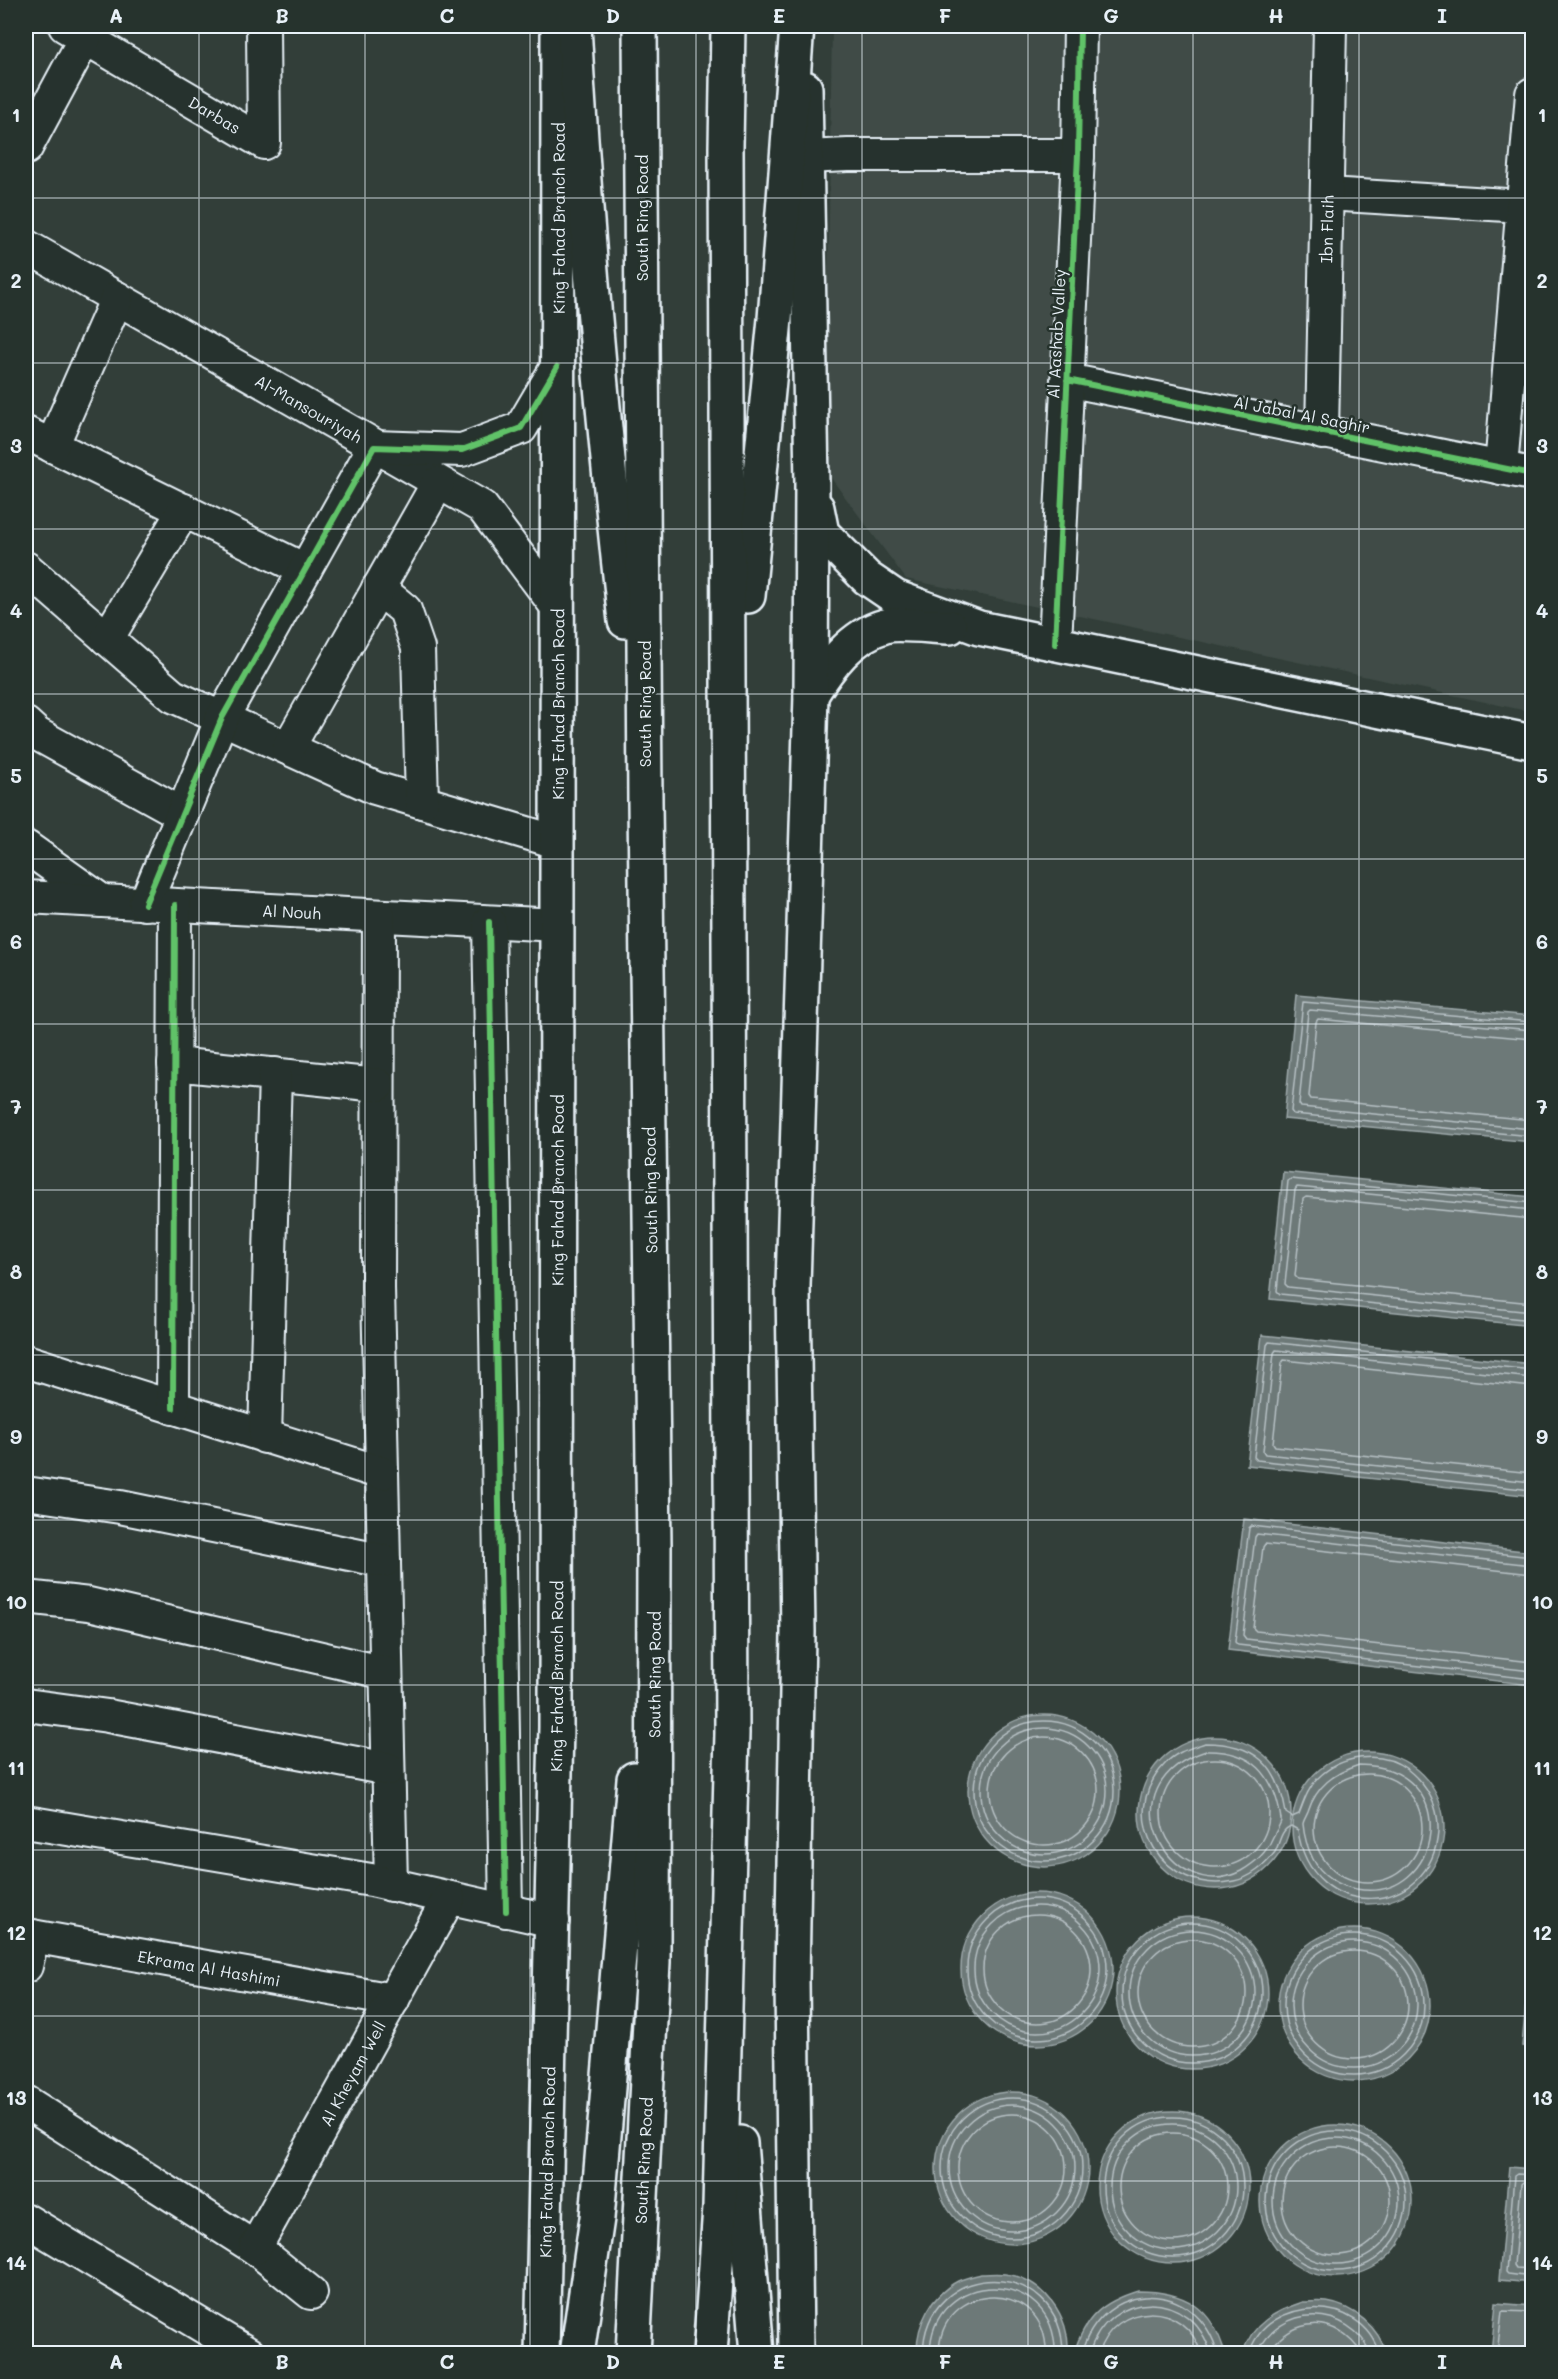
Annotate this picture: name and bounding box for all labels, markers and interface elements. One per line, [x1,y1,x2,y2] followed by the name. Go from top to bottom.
[109,2,123,28] text: A
[275,2,289,28] text: B
[440,2,455,28] text: C
[606,2,620,28] text: D
[773,2,785,28] text: E
[939,2,952,28] text: F
[1103,2,1119,28] text: G
[1268,2,1284,28] text: H
[1437,2,1447,28] text: I
[185,91,245,138] street label: Darbas
[12,101,20,127] text: 1
[1538,101,1546,127] text: 1
[547,122,568,314] street label: King Fahad Branch Road
[631,155,652,281] street label: South Ring Road
[1315,195,1337,263] street label: Ibn Flaih
[10,267,22,293] text: 2
[1536,267,1548,293] text: 2
[1042,269,1070,399] street label: Al Aashab Valley
[252,369,366,447] street label: Al-Mansouriyah
[1232,390,1372,438] street label: Al Jabal Al Saghir
[10,432,22,458] text: 3
[1536,432,1548,458] text: 3
[10,597,23,623] text: 4
[1536,597,1549,623] text: 4
[547,608,568,800] street label: King Fahad Branch Road
[634,641,655,767] street label: South Ring Road
[10,762,22,788] text: 5
[1536,762,1548,788] text: 5
[261,899,322,923] street label: Al Nouh
[10,928,22,954] text: 6
[1536,928,1548,954] text: 6
[10,1093,22,1119] text: 7
[1536,1093,1548,1119] text: 7
[546,1094,567,1286] street label: King Fahad Branch Road
[638,1126,662,1254] street label: South Ring Road
[10,1258,22,1284] text: 8
[1536,1258,1548,1284] text: 8
[10,1423,22,1449] text: 9
[1536,1423,1548,1449] text: 9
[545,1580,567,1772] street label: King Fahad Branch Road
[5,1588,27,1614] text: 10
[1531,1588,1553,1614] text: 10
[643,1611,664,1738] street label: South Ring Road
[7,1754,25,1780] text: 11
[1533,1754,1551,1780] text: 11
[6,1919,26,1945] text: 12
[1532,1919,1552,1945] text: 12
[136,1944,282,1990] street label: Ekrama Al Hashimi
[314,2017,390,2129] street label: Al Kheyam Well
[534,2066,559,2258] street label: King Fahad Branch Road
[6,2084,26,2110] text: 13
[1532,2084,1552,2110] text: 13
[629,2096,657,2224] street label: South Ring Road
[5,2249,27,2275] text: 14
[1531,2249,1553,2275] text: 14
[109,2348,123,2374] text: A
[275,2348,289,2374] text: B
[440,2348,455,2374] text: C
[606,2348,620,2374] text: D
[773,2348,785,2374] text: E
[939,2348,952,2374] text: F
[1103,2348,1119,2374] text: G
[1268,2348,1284,2374] text: H
[1437,2348,1447,2374] text: I

